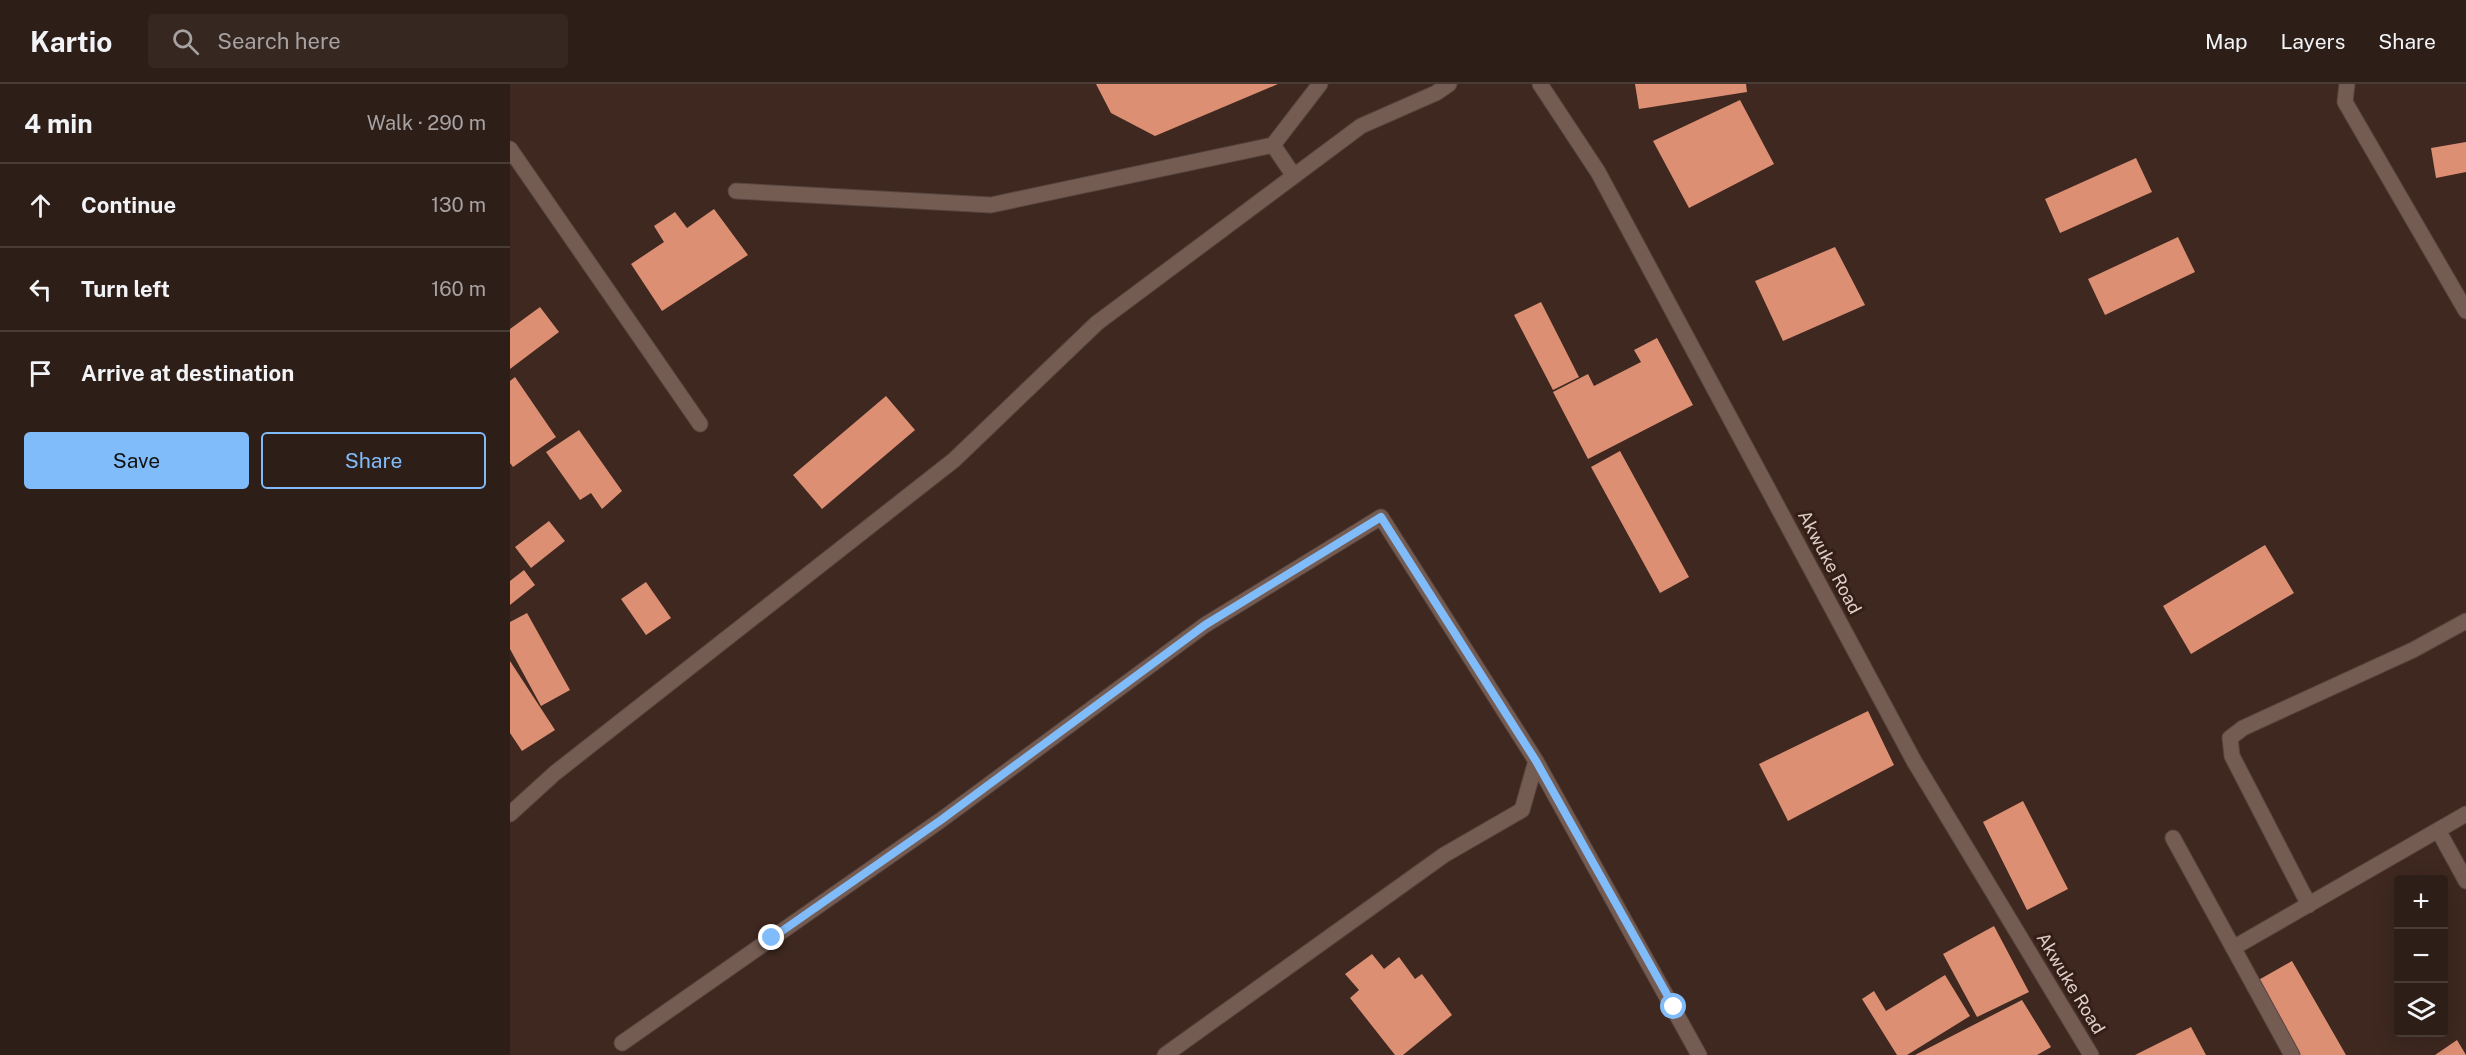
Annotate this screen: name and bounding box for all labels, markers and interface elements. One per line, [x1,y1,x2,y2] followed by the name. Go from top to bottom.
[148,14,568,68] search box
[30,25,112,58] text: Kartio
[169,25,202,58] icon: search
[217,28,341,54] text: Search here
[2205,29,2248,54] text: Map
[2281,29,2345,54] text: Layers
[2378,29,2436,54] text: Share
[24,108,93,139] text: 4 min
[367,111,486,135] text: Walk · 290 m
[24,189,57,222] icon: ahead
[81,192,176,218] text: Continue
[431,193,486,217] text: 130 m
[24,273,57,306] icon: left
[81,276,170,302] text: Turn left
[431,277,486,301] text: 160 m
[24,357,57,390] icon: arrive
[81,360,294,386] text: Arrive at destination
[24,432,249,489] button: Save
[261,432,486,489] button: Share
[1794,507,1866,617] street label: Akwuke Road
[2394,875,2448,1037] map controls
[2394,875,2448,929] button: +
[758,924,784,950] route end
[2033,929,2109,1037] street label: Akwuke Road
[2394,929,2448,983] button: −
[2394,983,2448,1037] button: layers
[1660,993,1686,1019] route start

